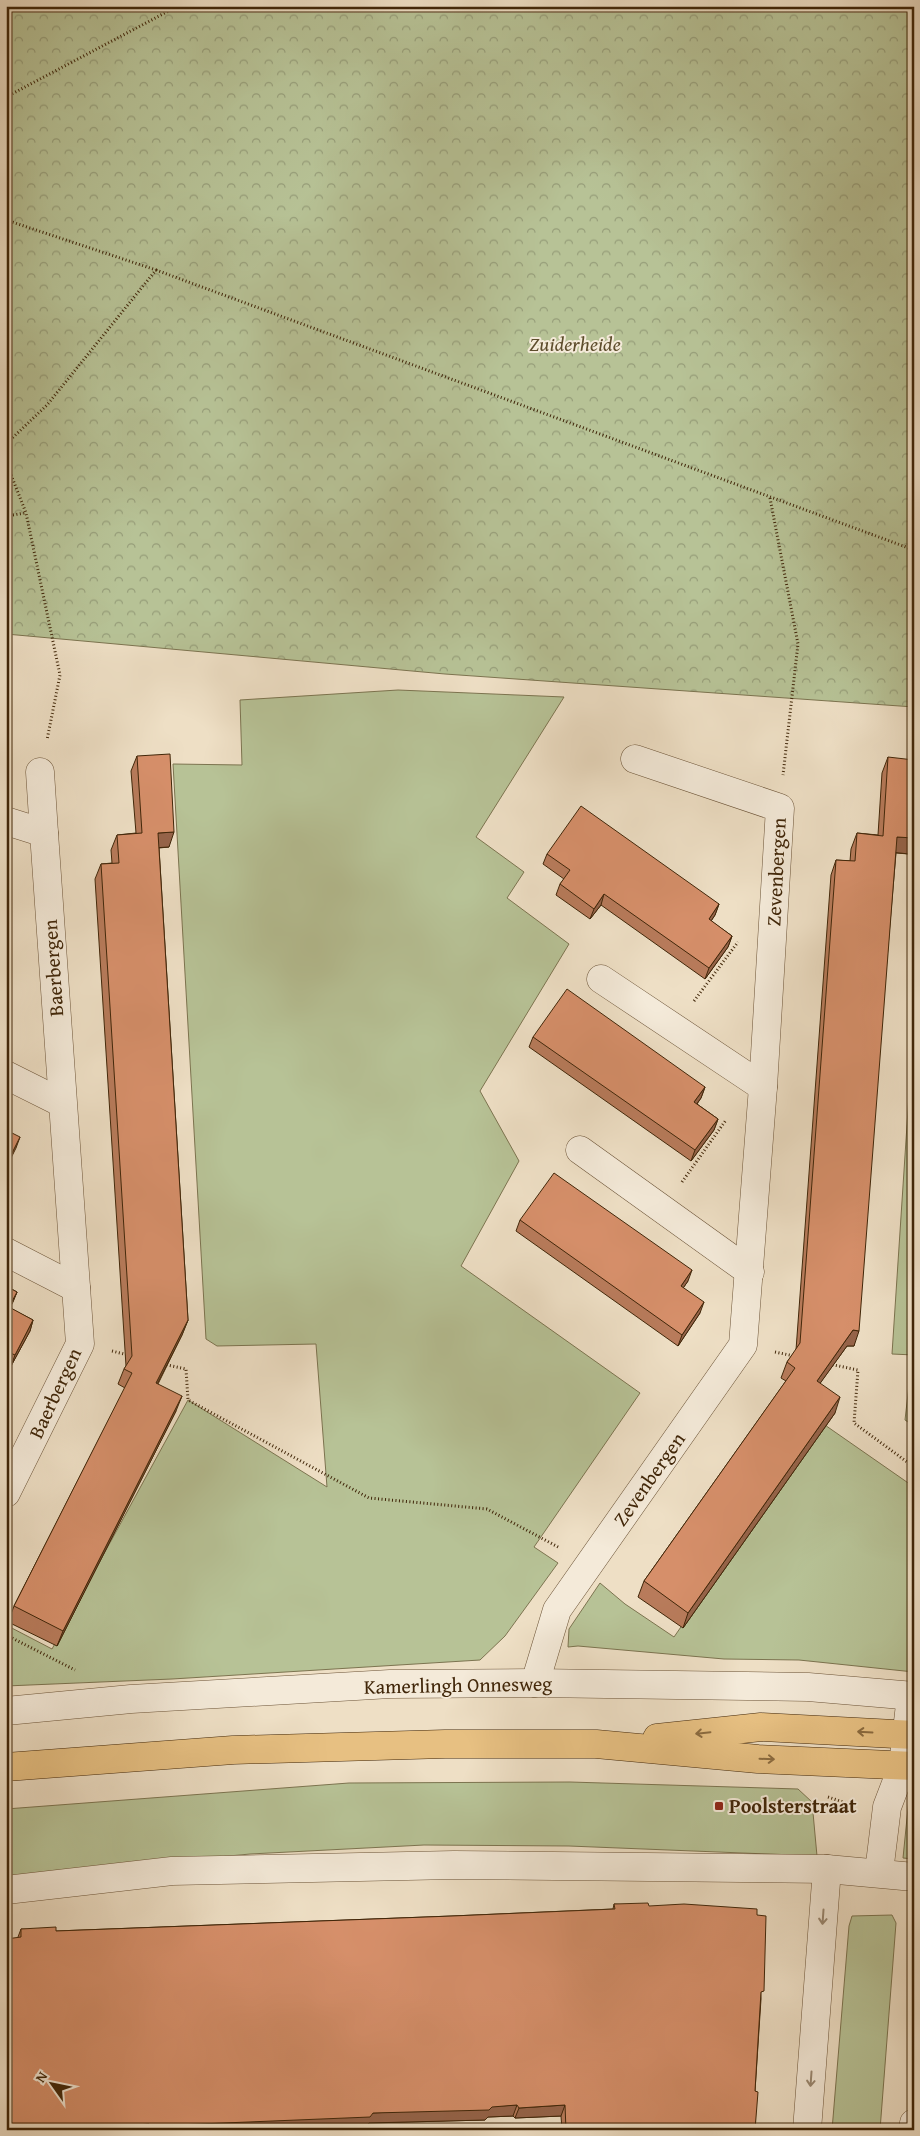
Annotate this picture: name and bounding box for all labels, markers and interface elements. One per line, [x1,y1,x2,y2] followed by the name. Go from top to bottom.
[529,329,621,358] park label: Zuiderheide
[758,817,793,927] street label: Zevenbergen
[35,919,70,1017] street label: Baerbergen
[21,1343,88,1443] street label: Baerbergen
[606,1426,692,1532] street label: Zevenbergen
[364,1668,552,1701] street label: Kamerlingh Onnesweg
[857,1727,874,1737] one-way arrow
[695,1728,711,1738] one-way arrow
[759,1755,775,1764] one-way arrow
[729,1791,857,1820] place label: Poolsterstraat
[713,1800,725,1812] marker: Poolsterstraat
[819,1909,828,1925] one-way arrow
[28,2058,78,2108] north arrow
[30,2067,52,2086] text: N
[806,2071,815,2087] one-way arrow

